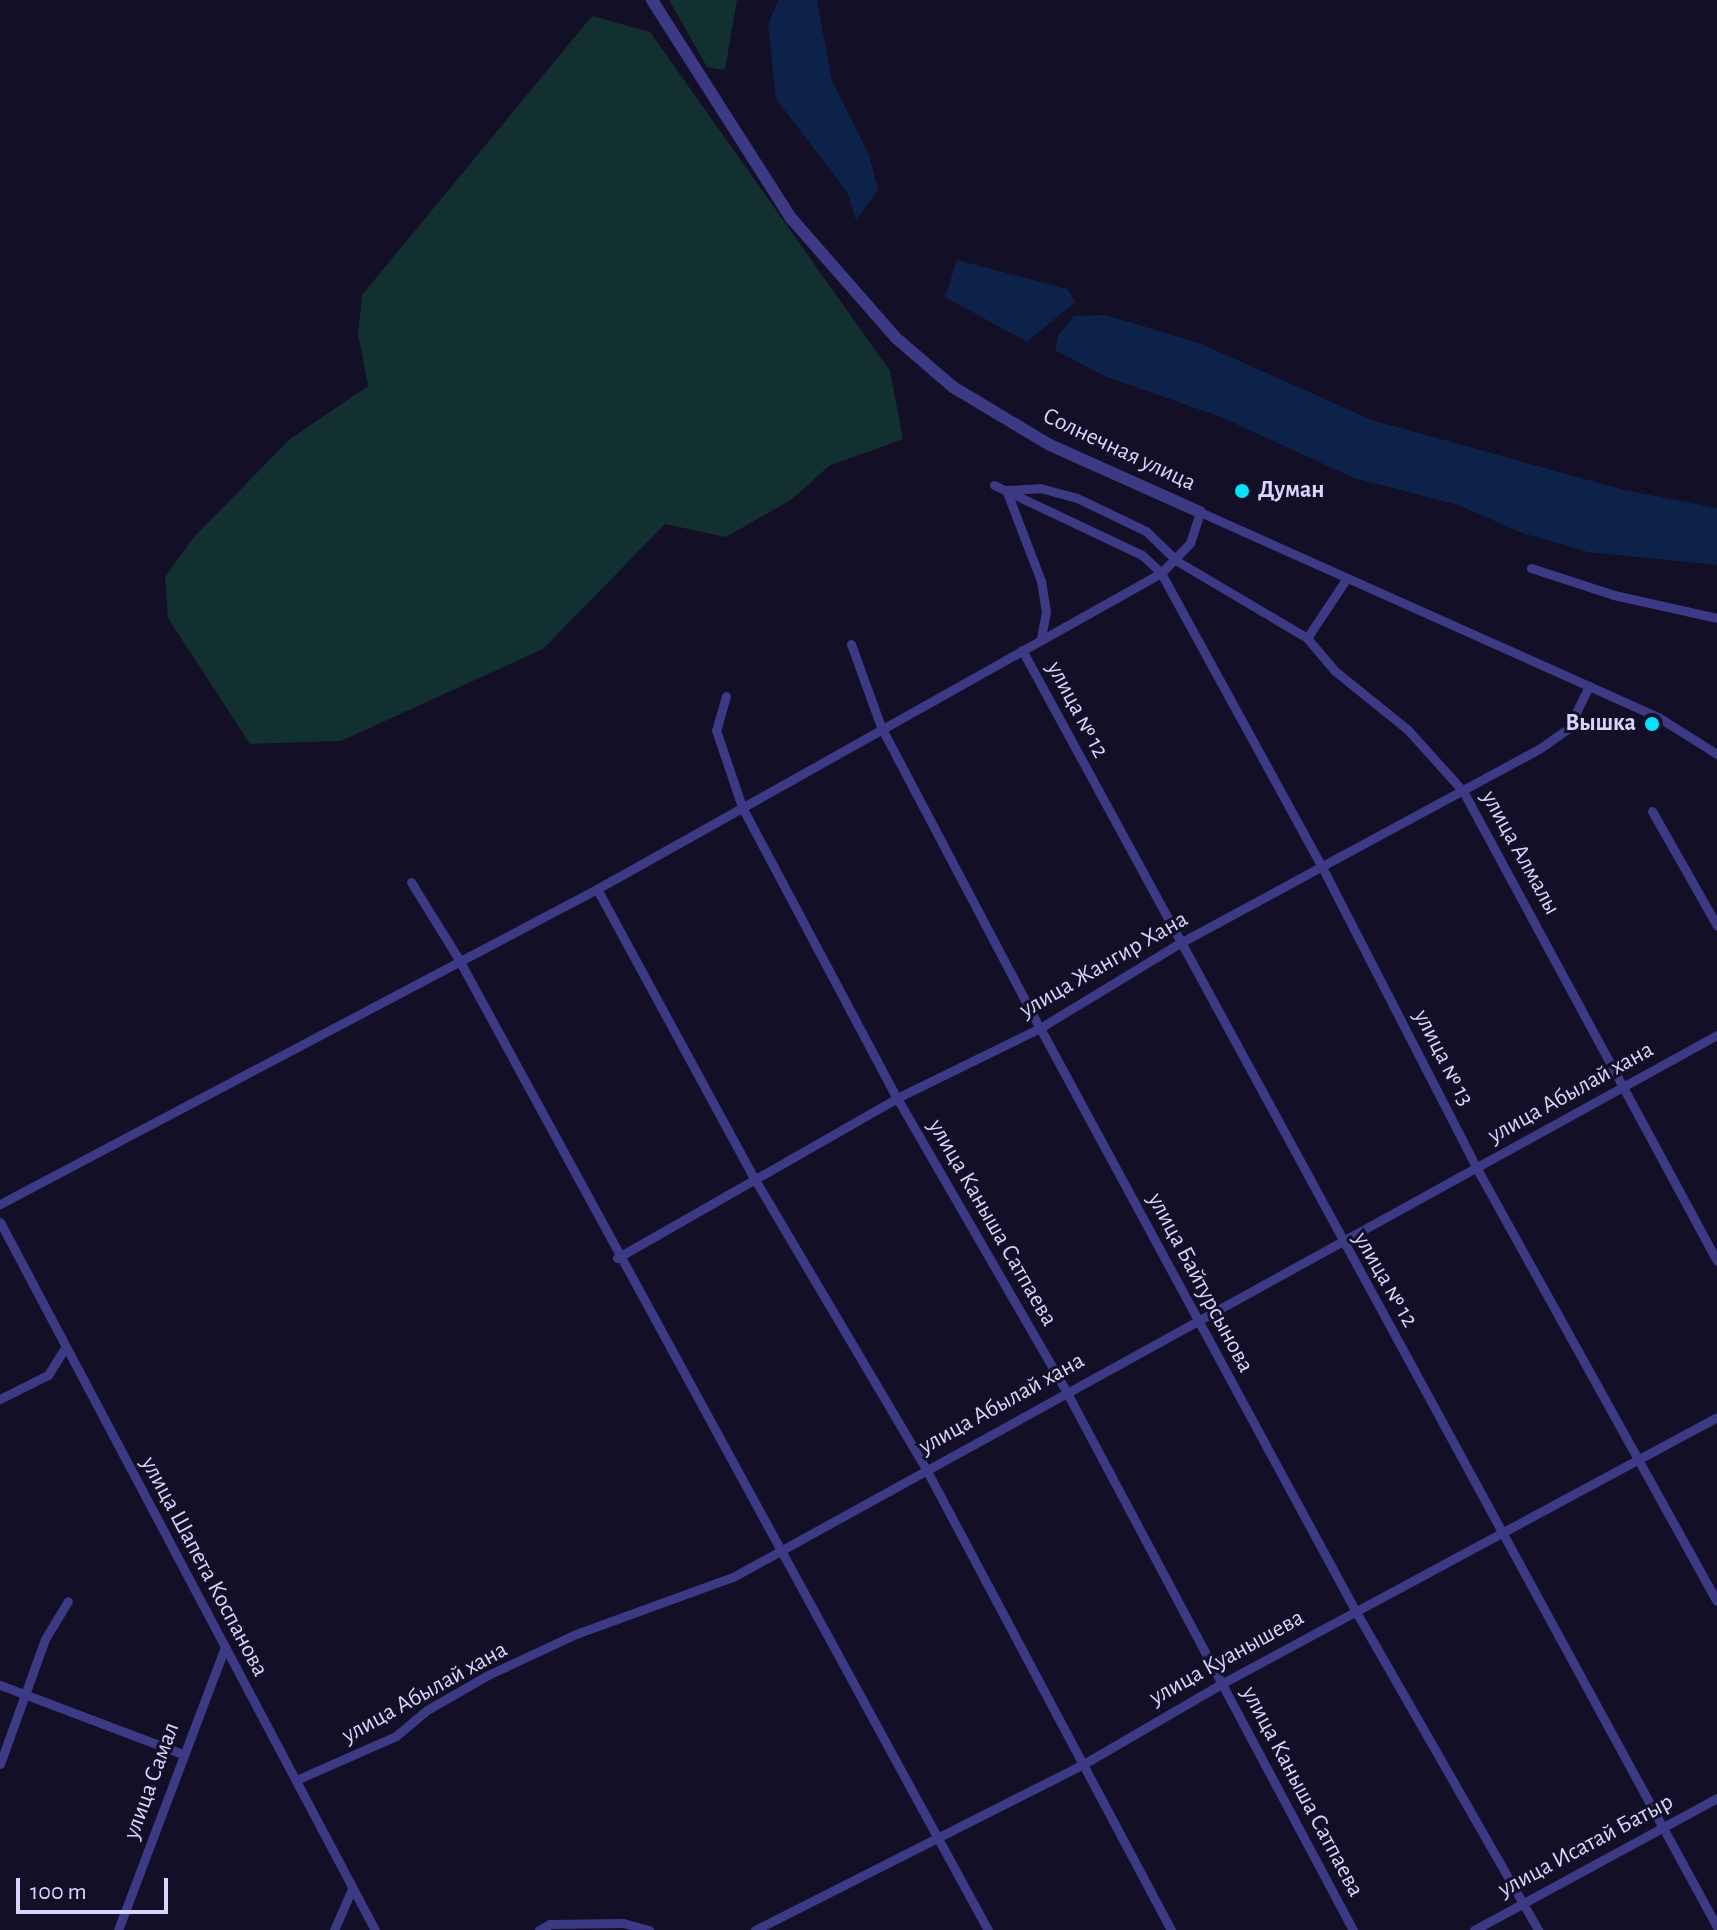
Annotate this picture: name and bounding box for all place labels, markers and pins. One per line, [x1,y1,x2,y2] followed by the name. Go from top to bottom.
[1258,477,1325,505] place label: Думан
[1233,482,1251,500] marker: Думан
[1565,710,1636,738] place label: Вышка
[1643,715,1661,733] marker: Вышка

